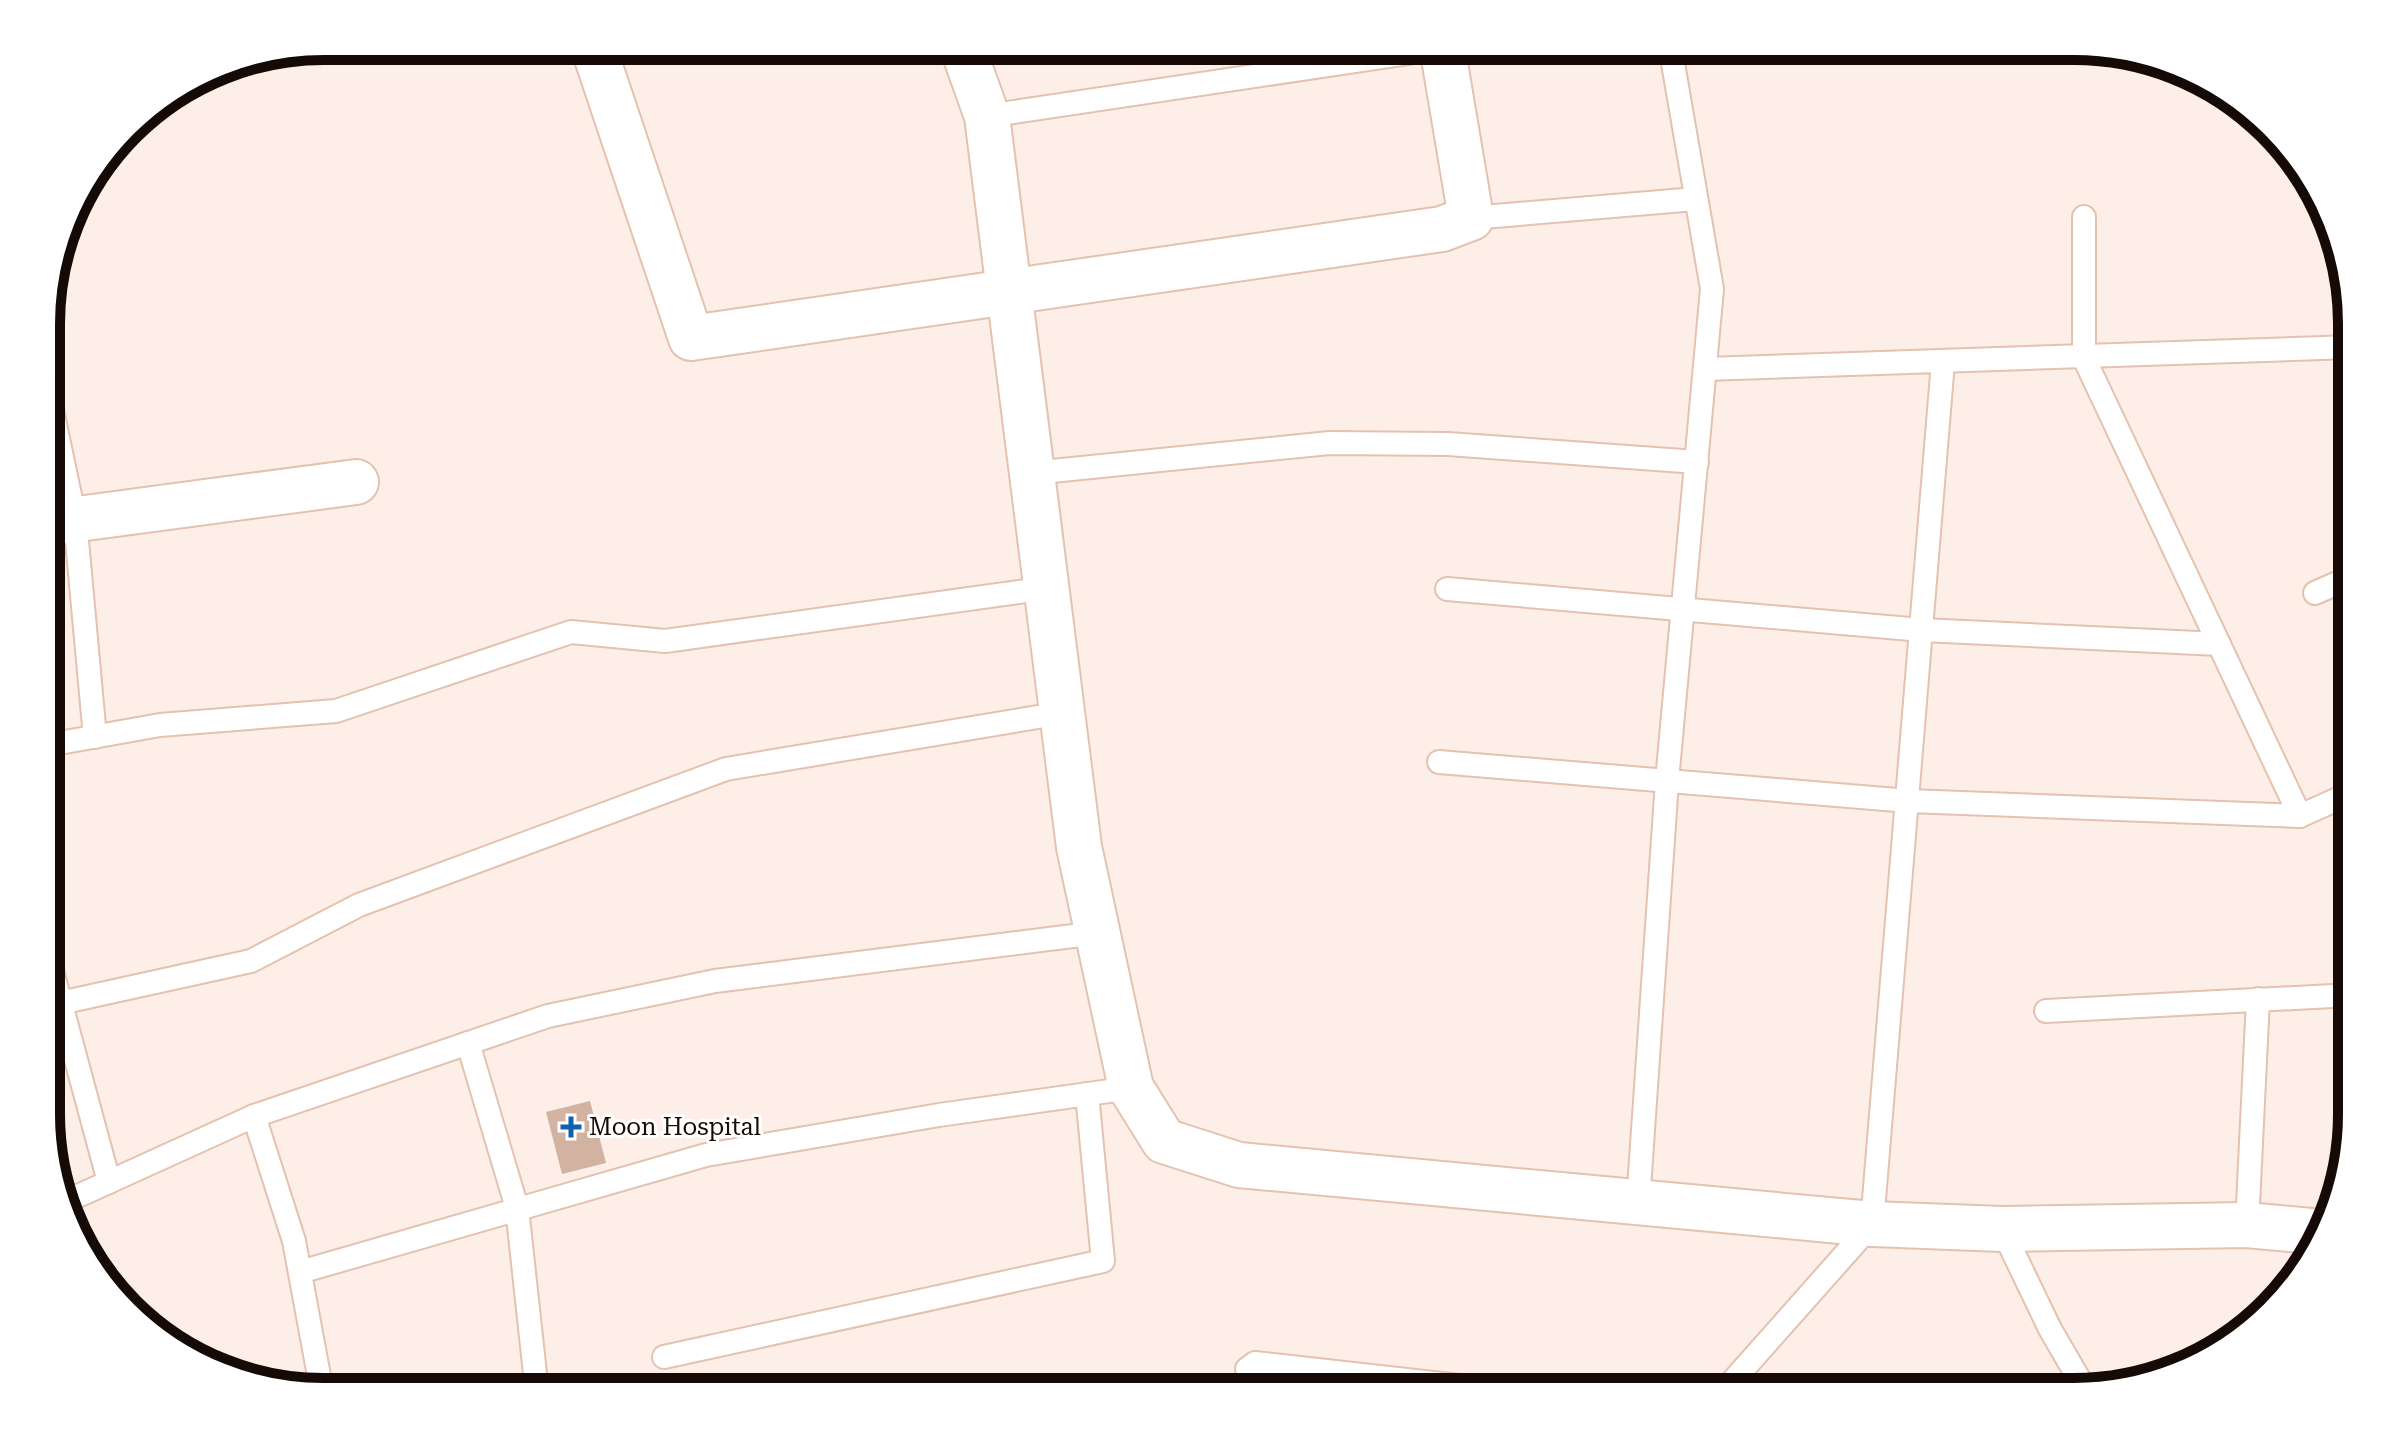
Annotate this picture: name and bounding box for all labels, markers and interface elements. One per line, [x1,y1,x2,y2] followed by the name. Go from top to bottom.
[589,1113,761,1141] place label: Moon Hospital
[560,1116,582,1138] marker: Moon Hospital

